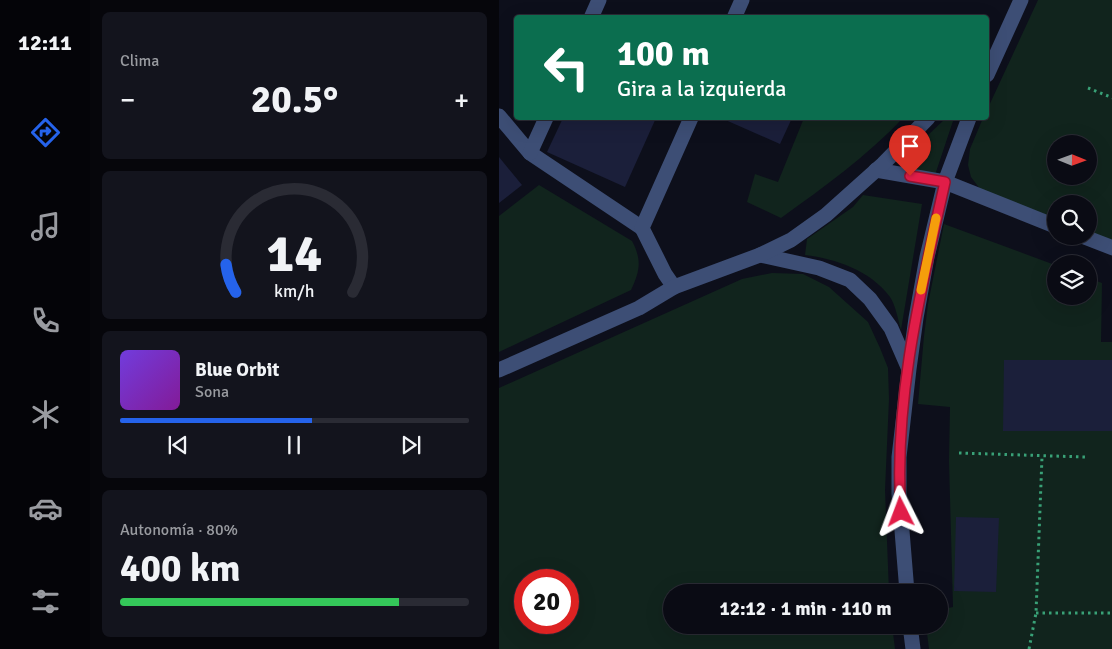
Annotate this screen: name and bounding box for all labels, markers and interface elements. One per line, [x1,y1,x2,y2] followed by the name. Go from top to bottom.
[18,29,72,56] text: 12:11
[617,32,710,75] text: 100 m
[534,35,599,100] icon: left
[120,51,159,71] text: Clima
[617,75,786,102] text: Gira a la izquierda
[251,76,338,123] text: 20.5°
[120,83,135,117] text: −
[454,83,469,117] text: +
[28,115,63,150] icon: directions
[889,125,931,176] pin
[896,132,924,160] icon: arrive
[1047,135,1097,185] north arrow
[1047,135,1097,305] map controls
[1047,195,1097,245] button: search
[28,209,63,244] icon: music
[266,222,323,286] text: 14
[1047,255,1097,305] button: layers
[274,280,315,302] text: km/h
[28,303,63,338] icon: phone
[195,358,279,382] text: Blue Orbit
[195,382,229,402] text: Sona
[28,397,63,432] icon: climate
[164,431,192,459] icon: previous
[280,431,308,459] icon: pause
[397,431,425,459] icon: next
[874,485,926,537] position arrow
[28,491,63,526] icon: car
[120,520,238,540] text: Autonomía · 80%
[120,545,241,592] text: 400 km
[514,569,579,634] speed limit sign: 20
[28,584,63,619] icon: filters
[719,597,892,621] text: 12:12 · 1 min · 110 m

